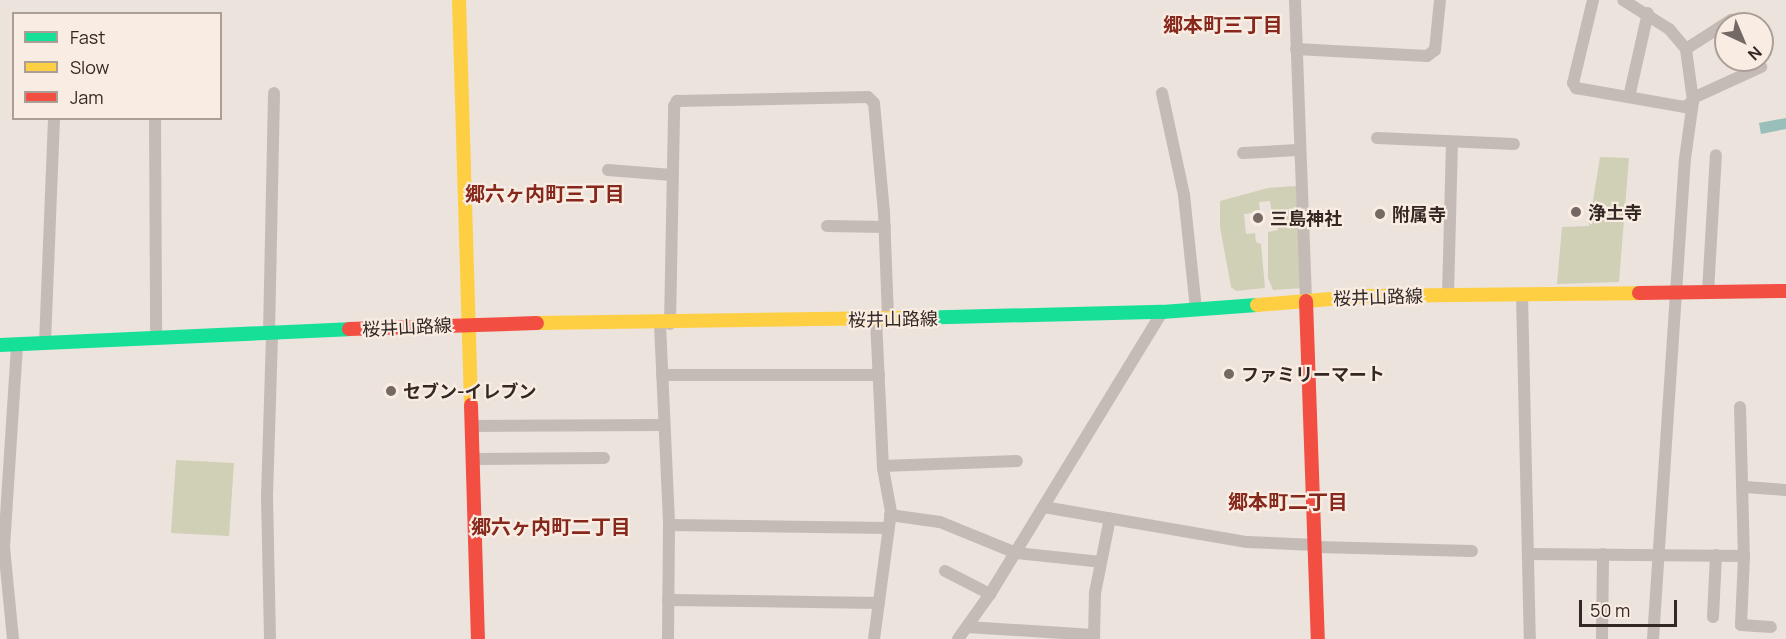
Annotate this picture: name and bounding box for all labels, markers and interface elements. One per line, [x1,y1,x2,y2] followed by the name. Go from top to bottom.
[12,12,222,120] legend
[1163,12,1283,36] district label: 郷本町三丁目
[1714,12,1774,72] north arrow
[70,25,105,49] text: Fast
[1743,42,1767,65] text: N
[70,55,109,79] text: Slow
[70,85,104,109] text: Jam
[465,181,625,205] district label: 郷六ヶ内町三丁目
[1588,201,1642,223] place label: 浄土寺
[1392,203,1446,225] place label: 附属寺
[1569,205,1583,219] marker: 浄土寺
[1270,207,1342,229] place label: 三島神社
[1373,207,1387,221] marker: 附属寺
[1251,211,1265,225] marker: 三島神社
[1333,285,1423,309] street label: 桜井山路線
[848,307,938,331] street label: 桜井山路線
[361,314,453,340] street label: 桜井山路線
[1241,363,1385,385] place label: ファミリーマート
[1222,367,1236,381] marker: ファミリーマート
[403,380,537,402] place label: セブン-イレブン
[384,384,398,398] marker: セブン-イレブン
[1228,489,1348,513] district label: 郷本町二丁目
[471,514,631,538] district label: 郷六ヶ内町二丁目
[1582,588,1680,626] scale bar
[1590,598,1630,622] text: 50 m

